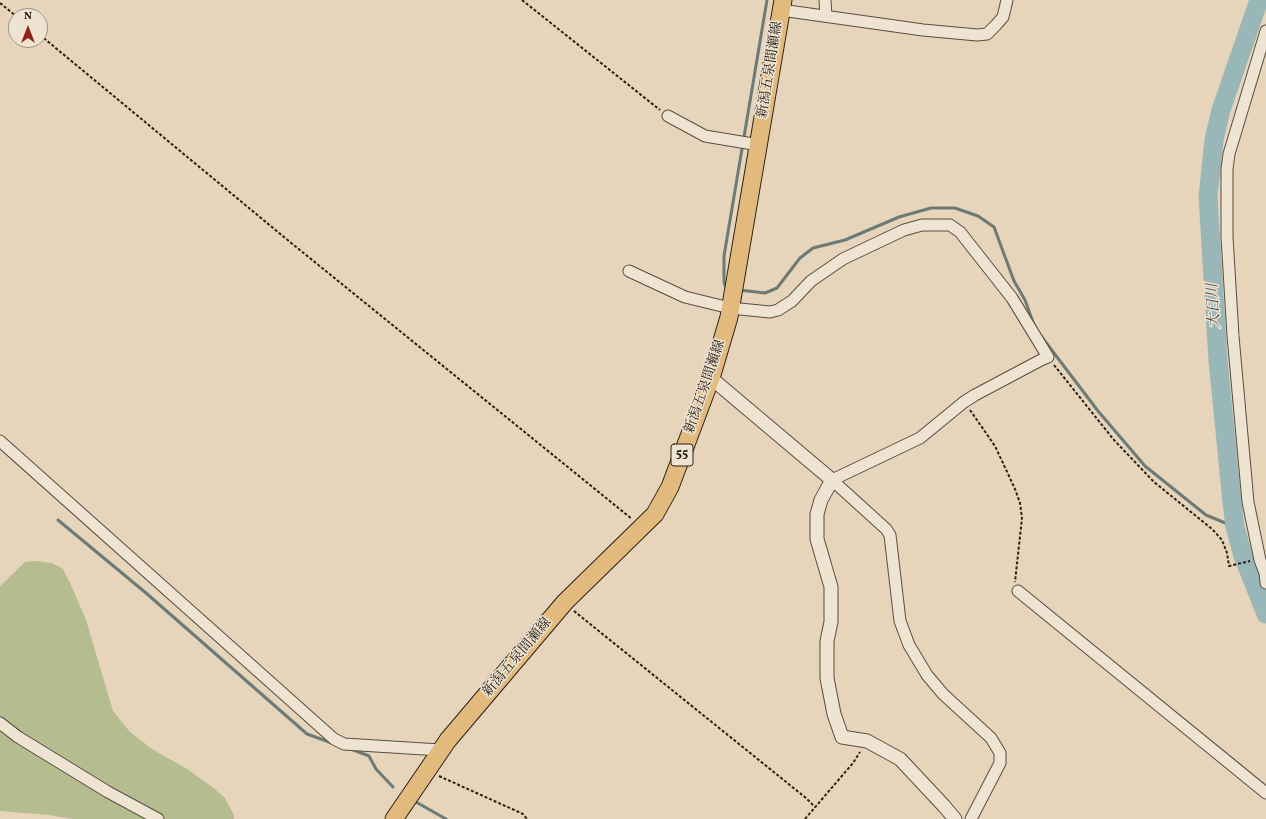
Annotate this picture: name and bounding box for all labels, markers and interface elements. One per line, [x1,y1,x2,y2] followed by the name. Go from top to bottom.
[8,8,48,48] north arrow
[24,9,32,24] text: N
[755,20,787,120] street label: 新潟五泉間瀬線
[1205,283,1225,329] water label: 大日川
[682,338,730,436] street label: 新潟五泉間瀬線
[671,444,693,466] road number: 55
[480,615,556,701] street label: 新潟五泉間瀬線

